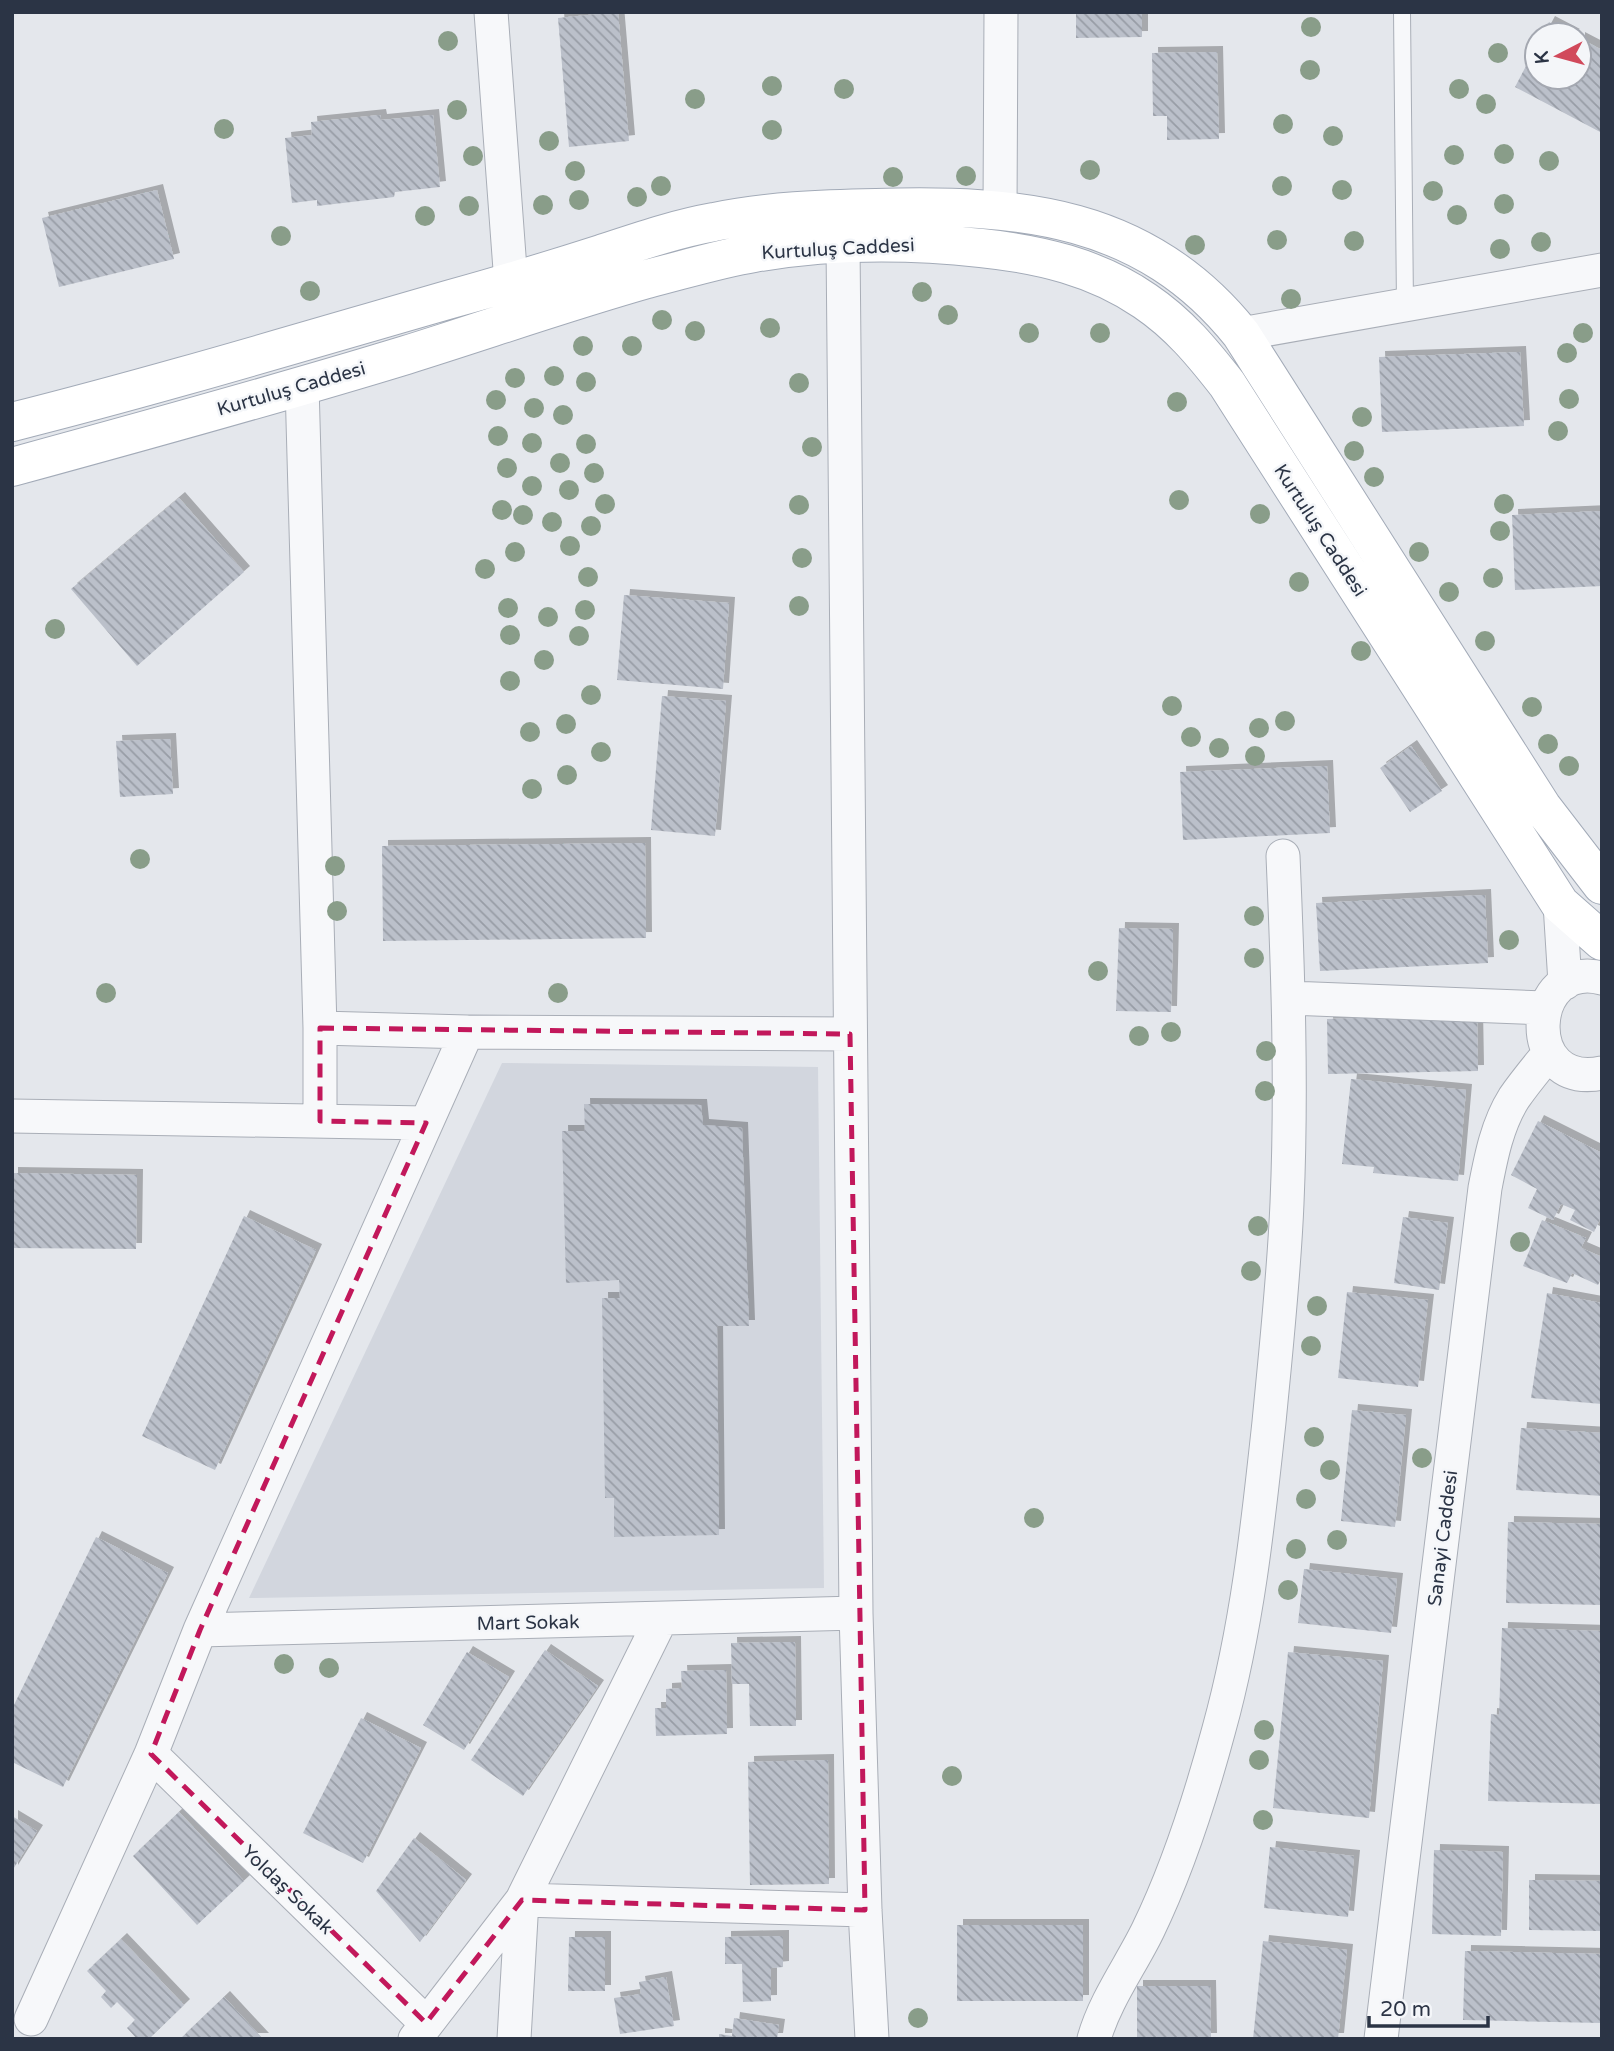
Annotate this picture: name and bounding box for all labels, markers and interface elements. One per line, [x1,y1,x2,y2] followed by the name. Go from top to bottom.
[1523,21,1593,91] north arrow
[1530,50,1554,65] text: K
[761,234,915,264] street label: Kurtuluş Caddesi
[215,357,368,421] street label: Kurtuluş Caddesi
[1269,460,1371,601] street label: Kurtuluş Caddesi
[1424,1469,1462,1607] street label: Sanayi Caddesi
[476,1611,580,1635] street label: Mart Sokak
[237,1841,337,1939] street label: Yoldaş Sokak
[1369,1984,1488,2028] scale bar
[1380,1997,1431,2022] text: 20 m

